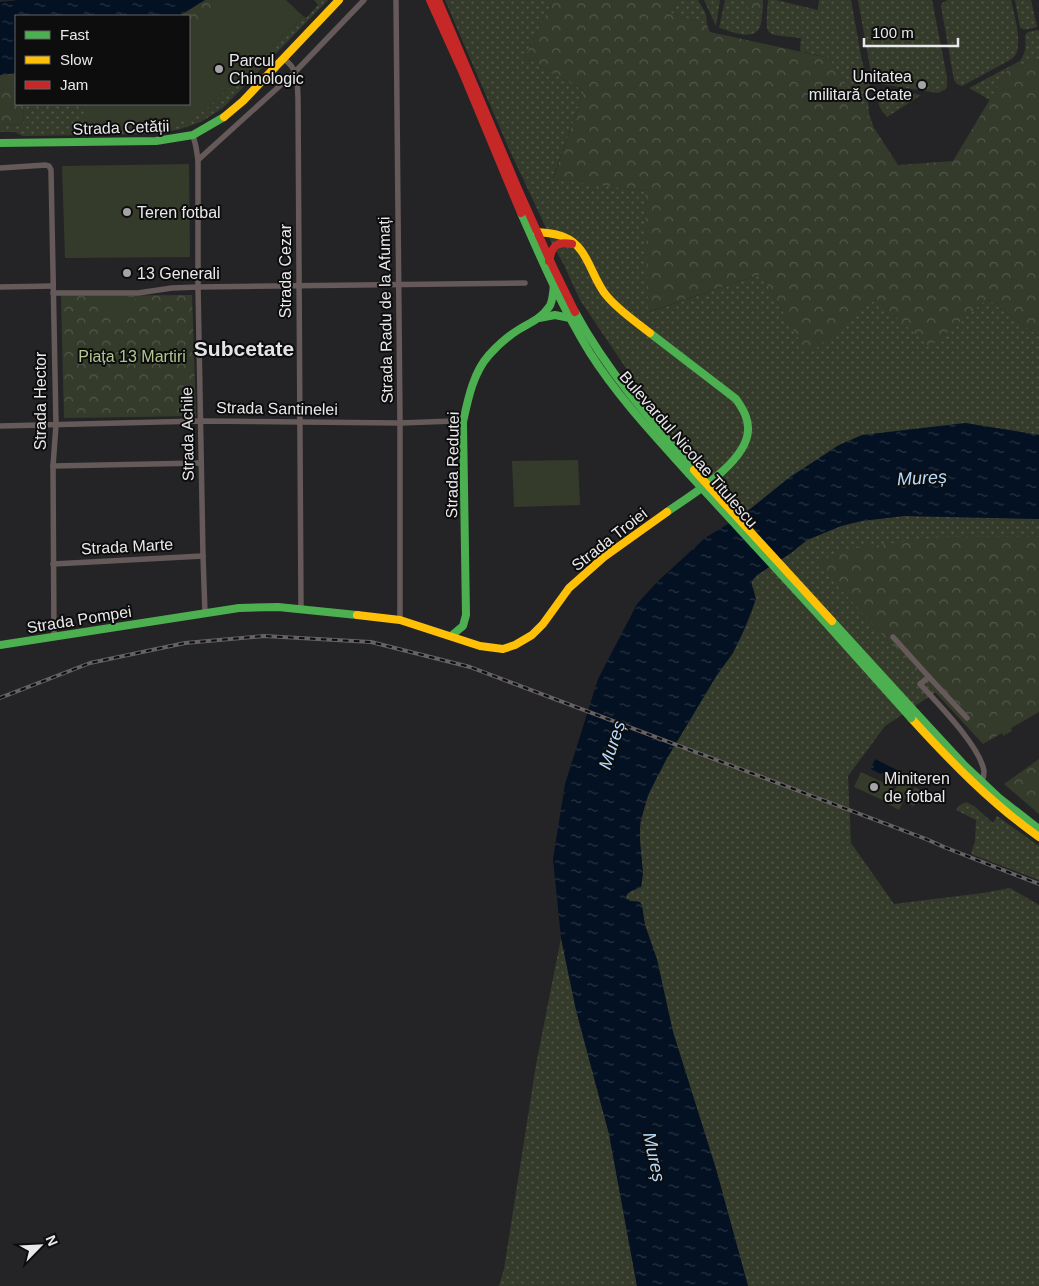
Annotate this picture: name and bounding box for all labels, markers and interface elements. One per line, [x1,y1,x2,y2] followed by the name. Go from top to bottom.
[15,15,190,105] legend
[864,15,958,47] scale bar
[872,24,914,41] text: 100 m
[60,26,90,43] text: Fast
[60,51,93,68] text: Slow
[229,52,304,87] place label: Parcul Chinologic
[213,63,225,75] marker: Parcul Chinologic
[809,68,912,103] place label: Unitatea militară Cetate
[60,76,88,93] text: Jam
[916,79,928,91] marker: Unitatea militară Cetate
[72,117,170,138] street label: Strada Cetății
[137,204,221,221] place label: Teren fotbal
[121,206,133,218] marker: Teren fotbal
[375,216,396,404] street label: Strada Radu de la Afumați
[277,223,294,318] street label: Strada Cezar
[137,265,220,282] place label: 13 Generali
[121,267,133,279] marker: 13 Generali
[194,337,294,360] district label: Subcetate
[78,348,186,365] park label: Piața 13 Martiri
[32,351,49,450] street label: Strada Hector
[616,368,761,531] street label: Bulevardul Nicolae Titulescu
[178,387,197,481] street label: Strada Achile
[216,399,338,418] street label: Strada Santinelei
[443,412,462,519] street label: Strada Redutei
[897,467,947,489] water label: Mureș
[568,505,650,574] street label: Strada Troiei
[80,536,174,557] street label: Strada Marte
[25,603,133,636] street label: Strada Pompei
[595,718,629,772] water label: Mureș
[884,770,950,805] place label: Miniteren de fotbal
[868,781,880,793] marker: Miniteren de fotbal
[639,1130,669,1184] water label: Mureș
[15,1221,65,1271] north arrow
[43,1233,61,1249] text: N

